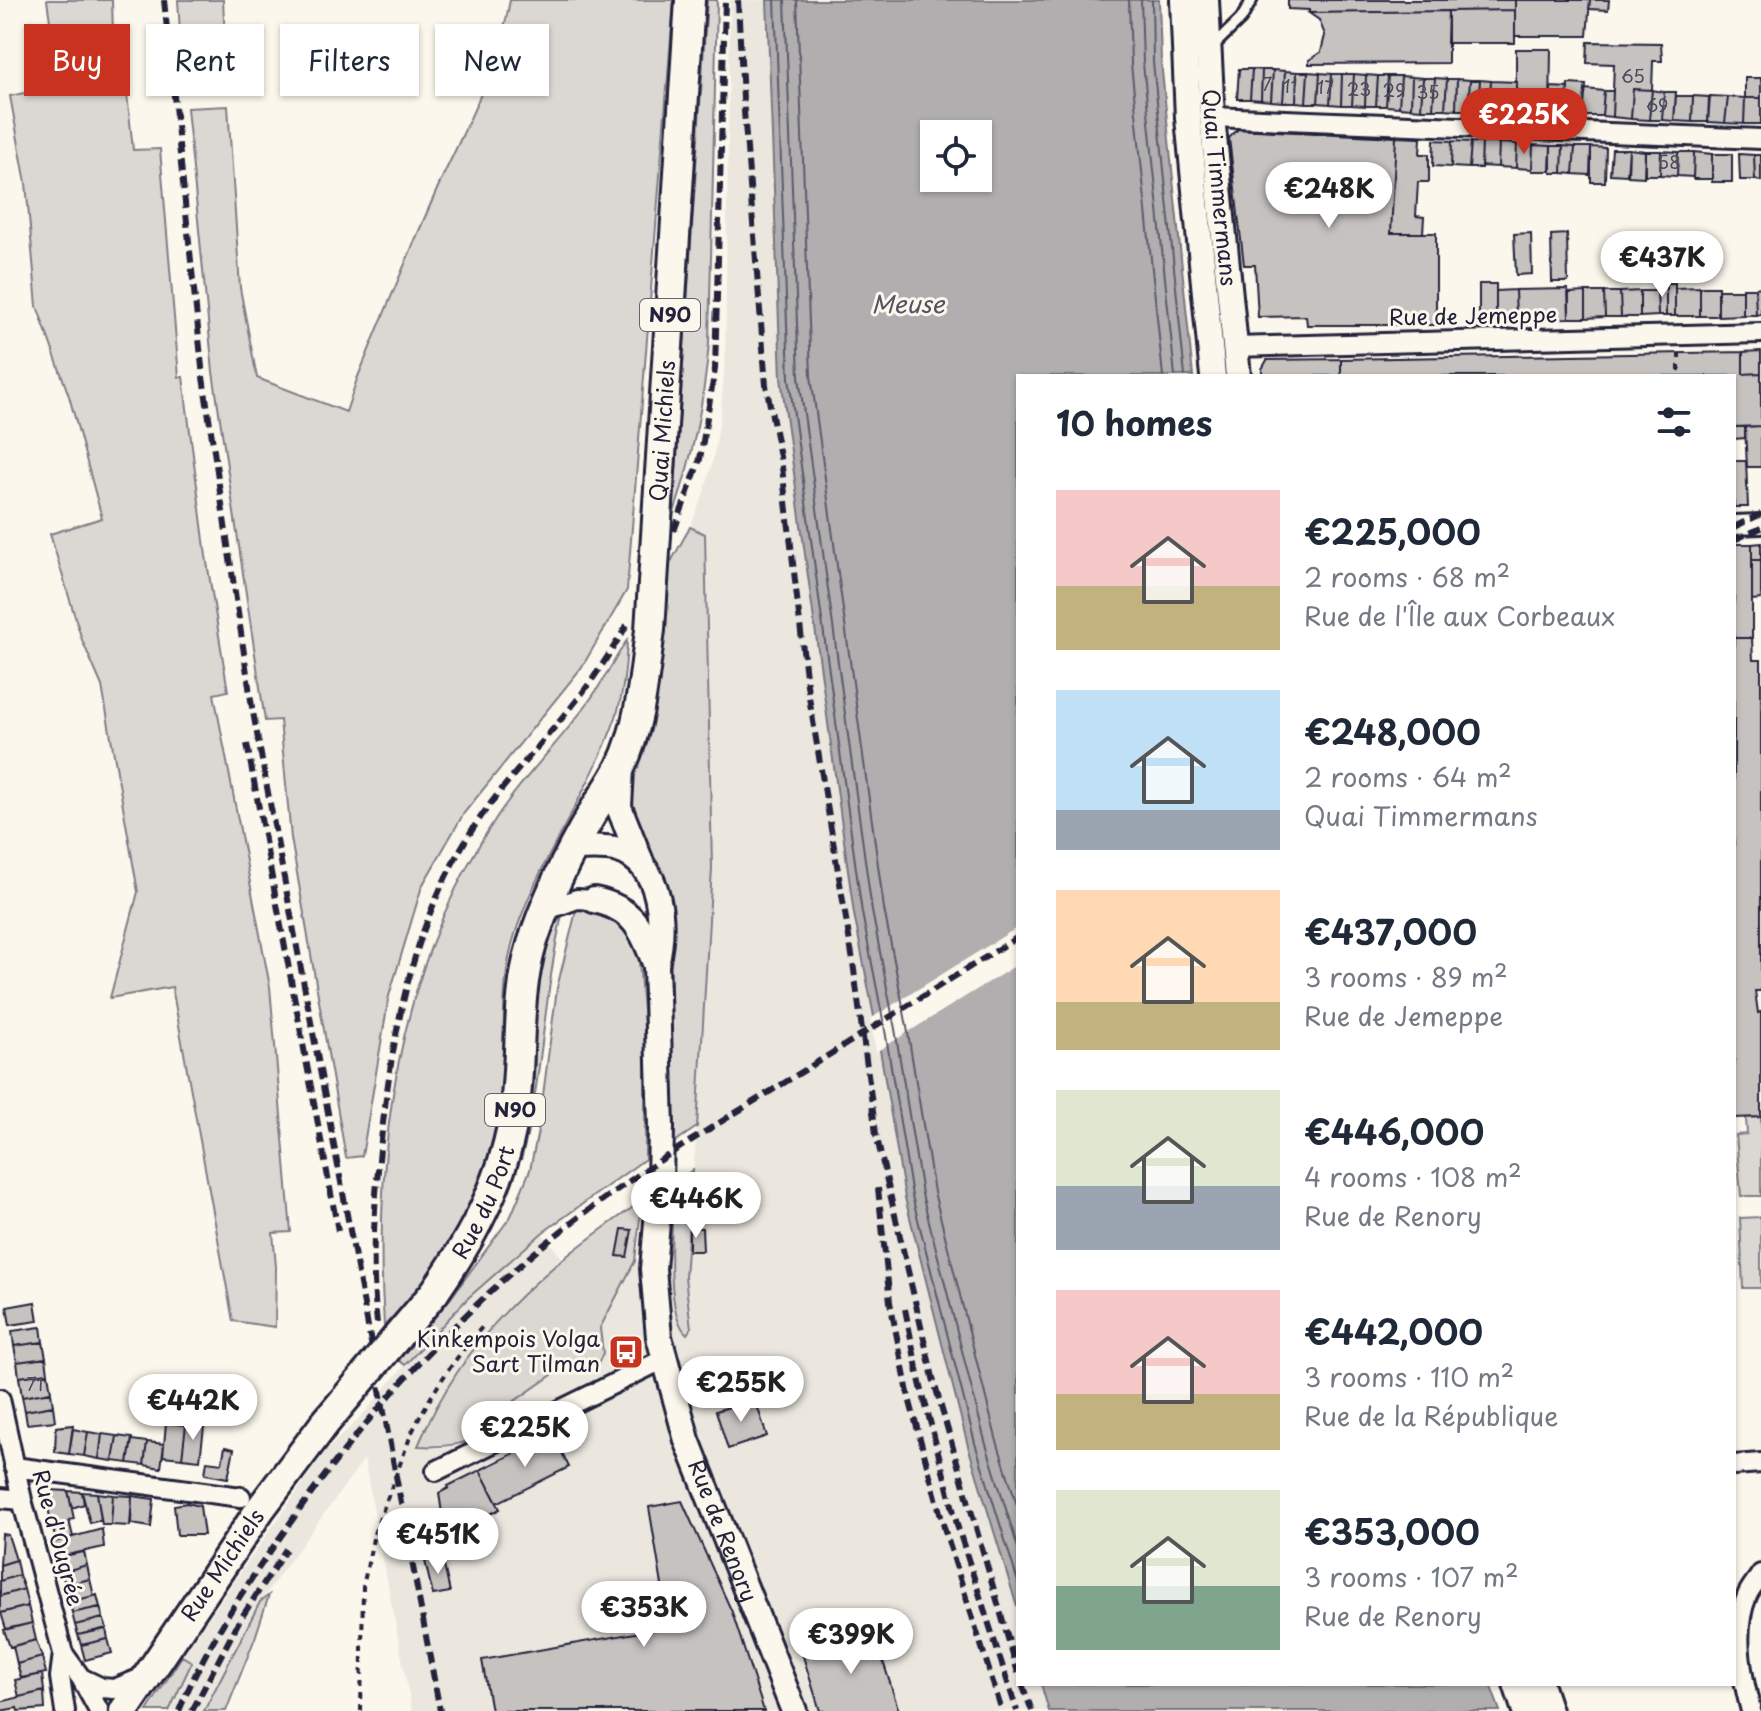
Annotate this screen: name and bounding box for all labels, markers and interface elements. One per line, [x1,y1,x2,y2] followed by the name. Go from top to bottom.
[24,24,130,96] chip: Buy
[146,24,264,96] chip: Rent
[280,24,419,96] chip: Filters
[435,24,549,96] chip: New
[1621,62,1645,89] house number: 65
[1262,70,1272,97] house number: 7
[1282,72,1298,99] house number: 11
[1316,73,1334,100] house number: 17
[1347,75,1371,102] house number: 23
[1383,76,1405,103] house number: 29
[1416,78,1440,105] house number: 35
[1196,88,1247,287] street label: Quai Timmermans
[1468,88,1580,156] pin: €225K
[1646,91,1668,118] house number: 69
[1478,94,1570,133] text: €225K
[920,120,992,192] map controls
[920,120,992,192] button: locate
[1658,148,1680,175] house number: 58
[1273,162,1385,230] pin: €248K
[1283,168,1375,207] text: €248K
[1606,231,1718,299] pin: €437K
[1619,237,1705,276] text: €437K
[871,285,945,321] water label: Meuse
[1388,297,1557,332] street label: Rue de Jemeppe
[640,299,700,331] road number: N90
[640,359,682,502] street label: Quai Michiels
[1056,396,1212,448] text: 10 homes
[1652,400,1696,444] icon: filters
[1304,505,1481,557] text: €225,000
[1120,522,1216,618] icon: home
[1304,557,1510,596] text: 2 rooms · 68 m²
[1304,596,1615,635] text: Rue de l'Île aux Corbeaux
[1304,705,1481,757] text: €248,000
[1120,722,1216,818] icon: home
[1304,757,1512,796] text: 2 rooms · 64 m²
[1304,796,1538,835] text: Quai Timmermans
[1304,905,1477,957] text: €437,000
[1120,922,1216,1018] icon: home
[1304,957,1508,996] text: 3 rooms · 89 m²
[1304,996,1503,1035] text: Rue de Jemeppe
[485,1094,545,1126] road number: N90
[1304,1105,1484,1157] text: €446,000
[1120,1122,1216,1218] icon: home
[442,1142,522,1265] street label: Rue du Port
[1304,1157,1522,1196] text: 4 rooms · 108 m²
[640,1172,752,1240] pin: €446K
[649,1178,743,1217] text: €446K
[1304,1196,1482,1235] text: Rue de Renory
[1304,1305,1483,1357] text: €442,000
[417,1321,600,1379] place label: Kinkempois Volga Sart Tilman
[1120,1322,1216,1418] icon: home
[607,1333,645,1371] bus stop icon: Kinkempois Volga Sart Tilman
[685,1356,797,1424] pin: €255K
[1304,1357,1514,1396] text: 3 rooms · 110 m²
[696,1362,786,1401] text: €255K
[27,1370,43,1397] house number: 71
[137,1374,249,1442] pin: €442K
[146,1380,240,1419] text: €442K
[1304,1396,1558,1435] text: Rue de la République
[469,1401,581,1469] pin: €225K
[479,1407,571,1446] text: €225K
[681,1454,767,1606] street label: Rue de Renory
[25,1466,94,1610] street label: Rue d'Ougrée
[171,1501,271,1627] street label: Rue Michiels
[1304,1505,1480,1557] text: €353,000
[382,1508,494,1576] pin: €451K
[396,1514,480,1553] text: €451K
[1120,1522,1216,1618] icon: home
[1304,1557,1519,1596] text: 3 rooms · 107 m²
[588,1581,700,1649] pin: €353K
[599,1587,689,1626] text: €353K
[1304,1596,1482,1635] text: Rue de Renory
[795,1608,907,1676] pin: €399K
[807,1614,895,1653] text: €399K

